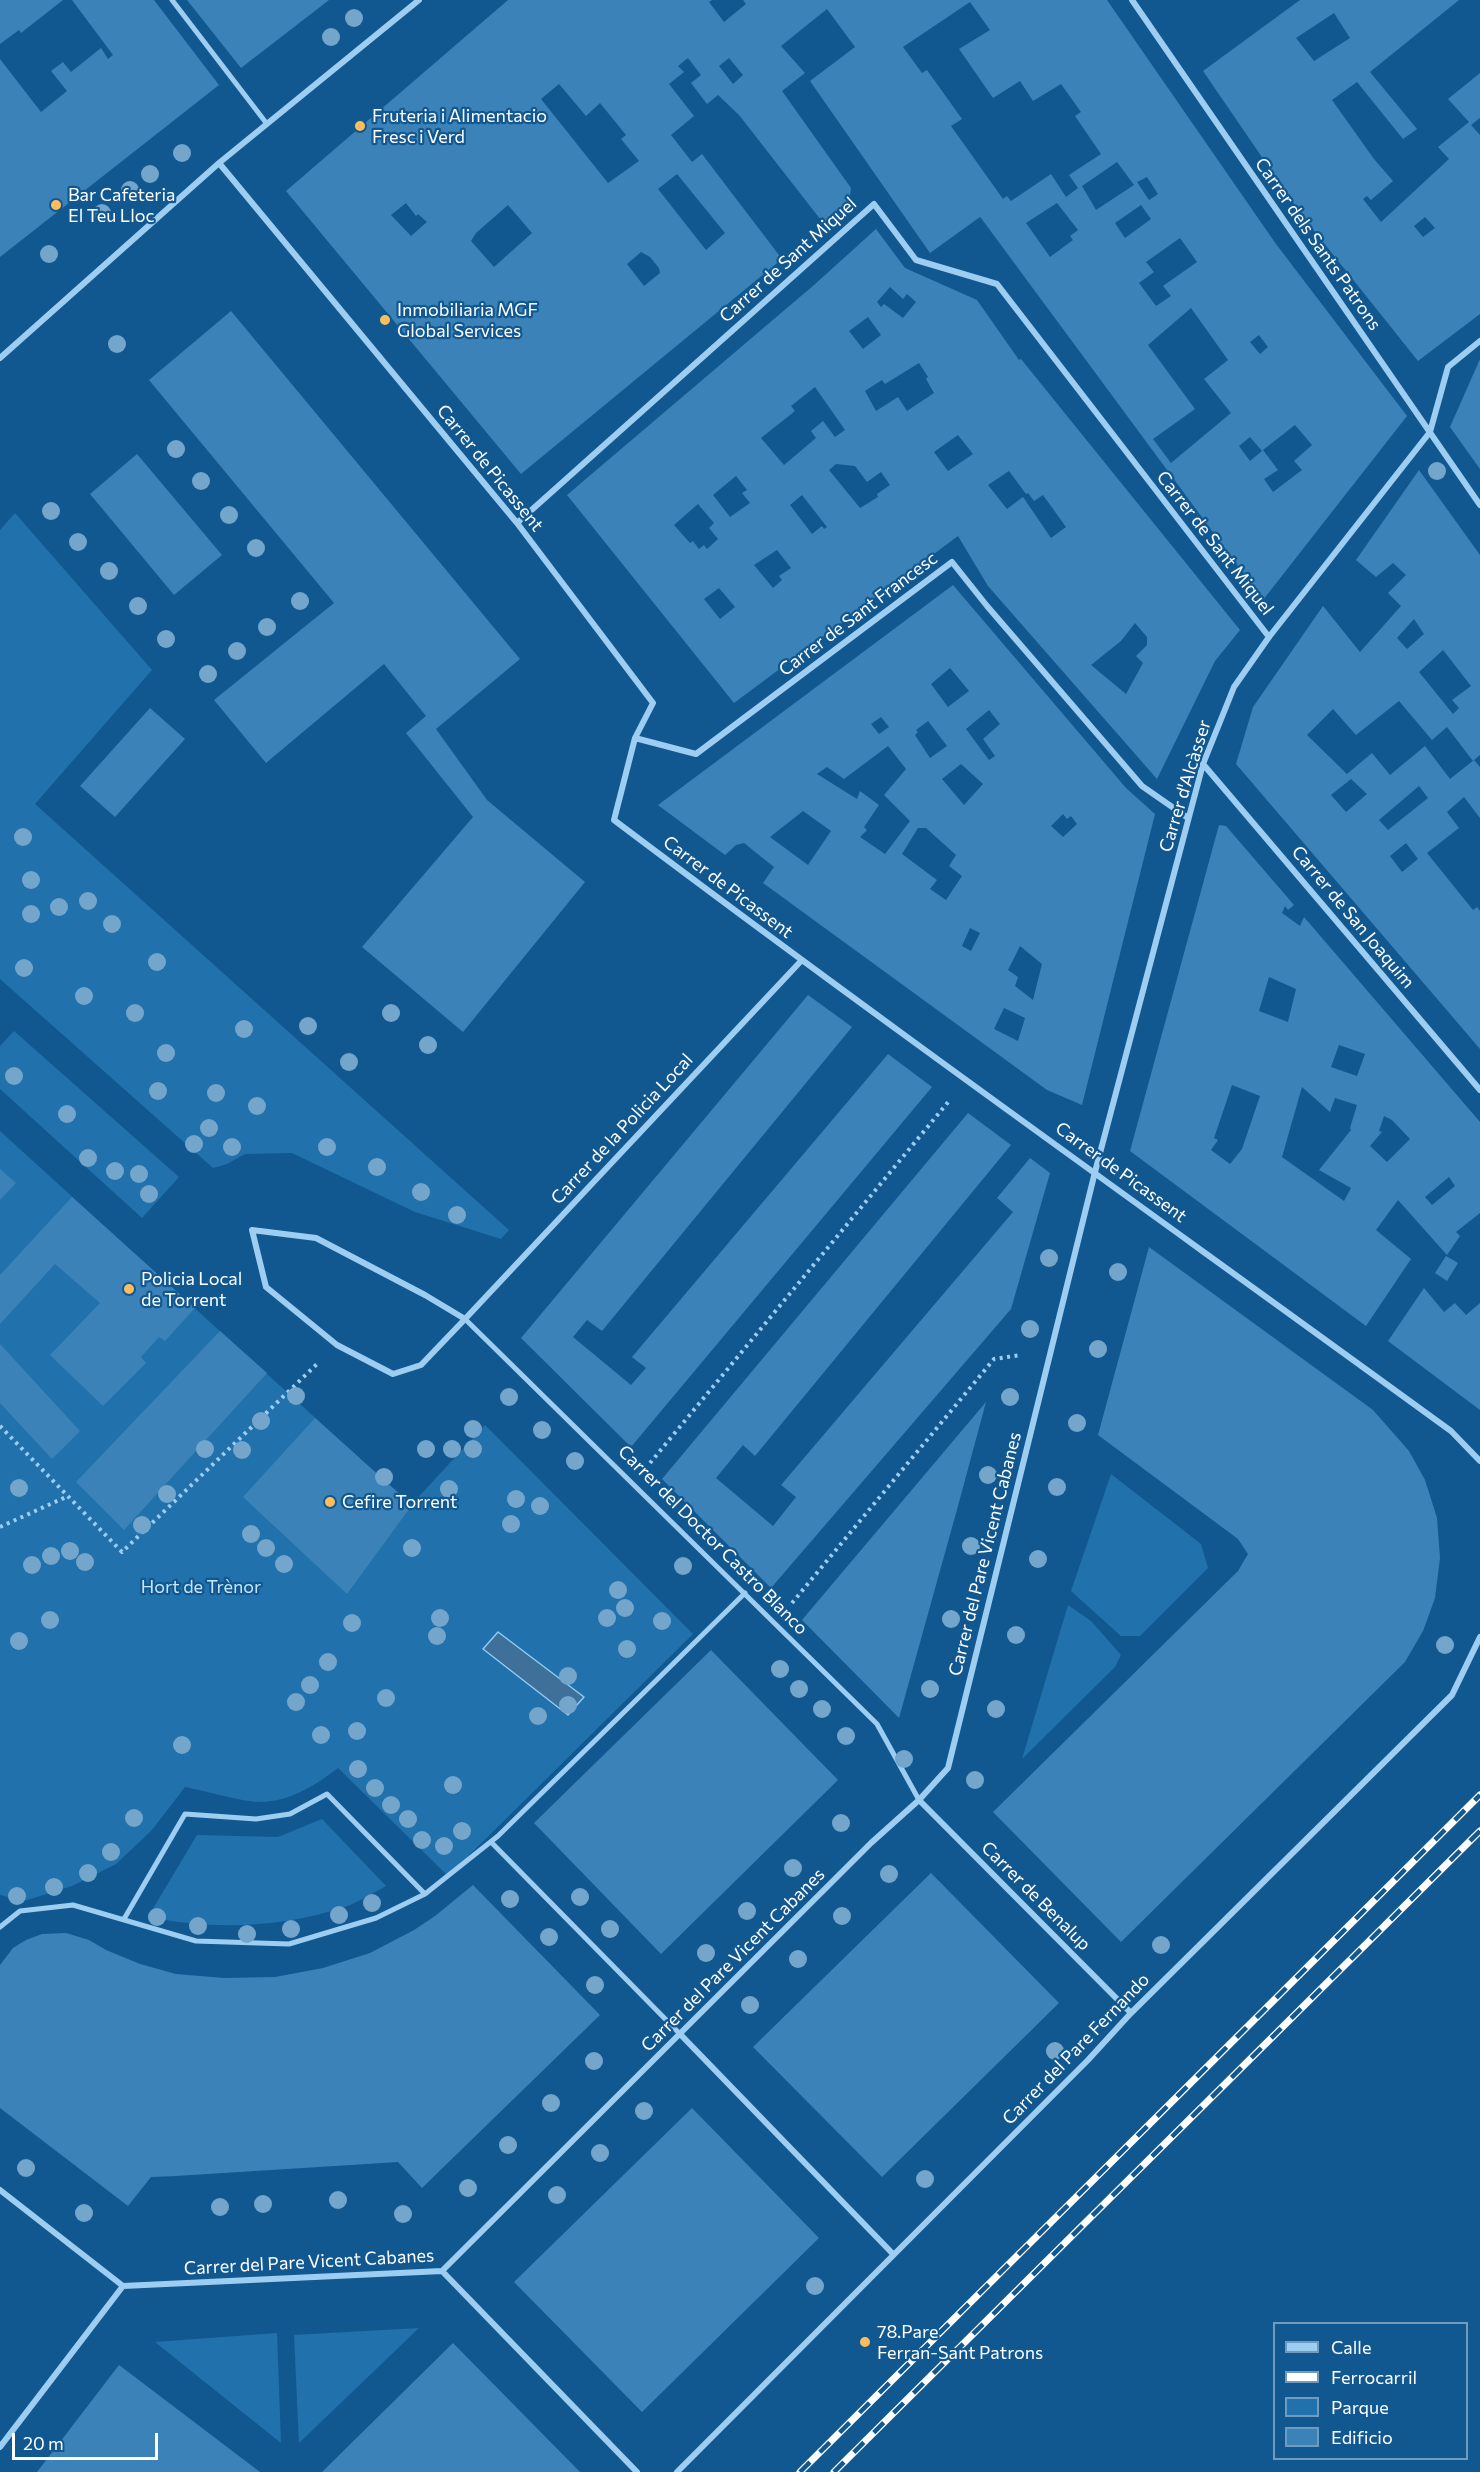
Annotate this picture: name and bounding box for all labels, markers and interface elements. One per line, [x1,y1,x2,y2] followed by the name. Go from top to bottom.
[372,105,547,148] place label: Fruteria i Alimentacio Fresc i Verd
[353,119,367,133] marker: Fruteria i Alimentacio Fresc i Verd
[1250,154,1386,334] street label: Carrer dels Sants Patrons
[68,184,175,226] place label: Bar Cafeteria El Teu Lloc
[715,193,861,327] street label: Carrer de Sant Miquel
[49,198,63,212] marker: Bar Cafeteria El Teu Lloc
[397,299,538,342] place label: Inmobiliaria MGF Global Services
[378,313,392,327] marker: Inmobiliaria MGF Global Services
[432,400,548,536] street label: Carrer de Picassent
[1152,467,1278,619] street label: Carrer de Sant Miquel
[775,547,941,681] street label: Carrer de Sant Francesc
[1155,717,1215,855] street label: Carrer d'Alcàsser
[659,831,797,943] street label: Carrer de Picassent
[1287,841,1419,993] street label: Carrer de San Joaquim
[547,1049,697,1209] street label: Carrer de la Policia Local
[1051,1117,1191,1227] street label: Carrer de Picassent
[141,1268,242,1310] place label: Policia Local de Torrent
[122,1282,136,1296] marker: Policia Local de Torrent
[944,1430,1026,1678] street label: Carrer del Pare Vicent Cabanes
[614,1441,812,1639] street label: Carrer del Doctor Castro Blanco
[342,1491,457,1513] place label: Cefire Torrent
[323,1495,337,1509] marker: Cefire Torrent
[141,1576,261,1598] park label: Hort de Trènor
[977,1837,1095,1955] street label: Carrer de Benalup
[637,1864,829,2056] street label: Carrer del Pare Vicent Cabanes
[998,1969,1154,2129] street label: Carrer del Pare Fernando
[183,2245,435,2279] street label: Carrer del Pare Vicent Cabanes
[877,2321,1043,2364] place label: 78.Pare Ferran-Sant Patrons
[1273,2322,1468,2460] legend
[858,2335,872,2349] marker: 78.Pare Ferran-Sant Patrons
[1331,2336,1371,2358] text: Calle
[1331,2366,1417,2388] text: Ferrocarril
[1331,2396,1389,2418] text: Parque
[15,2421,160,2459] scale bar
[1331,2426,1393,2448] text: Edificio
[23,2432,64,2454] text: 20 m

